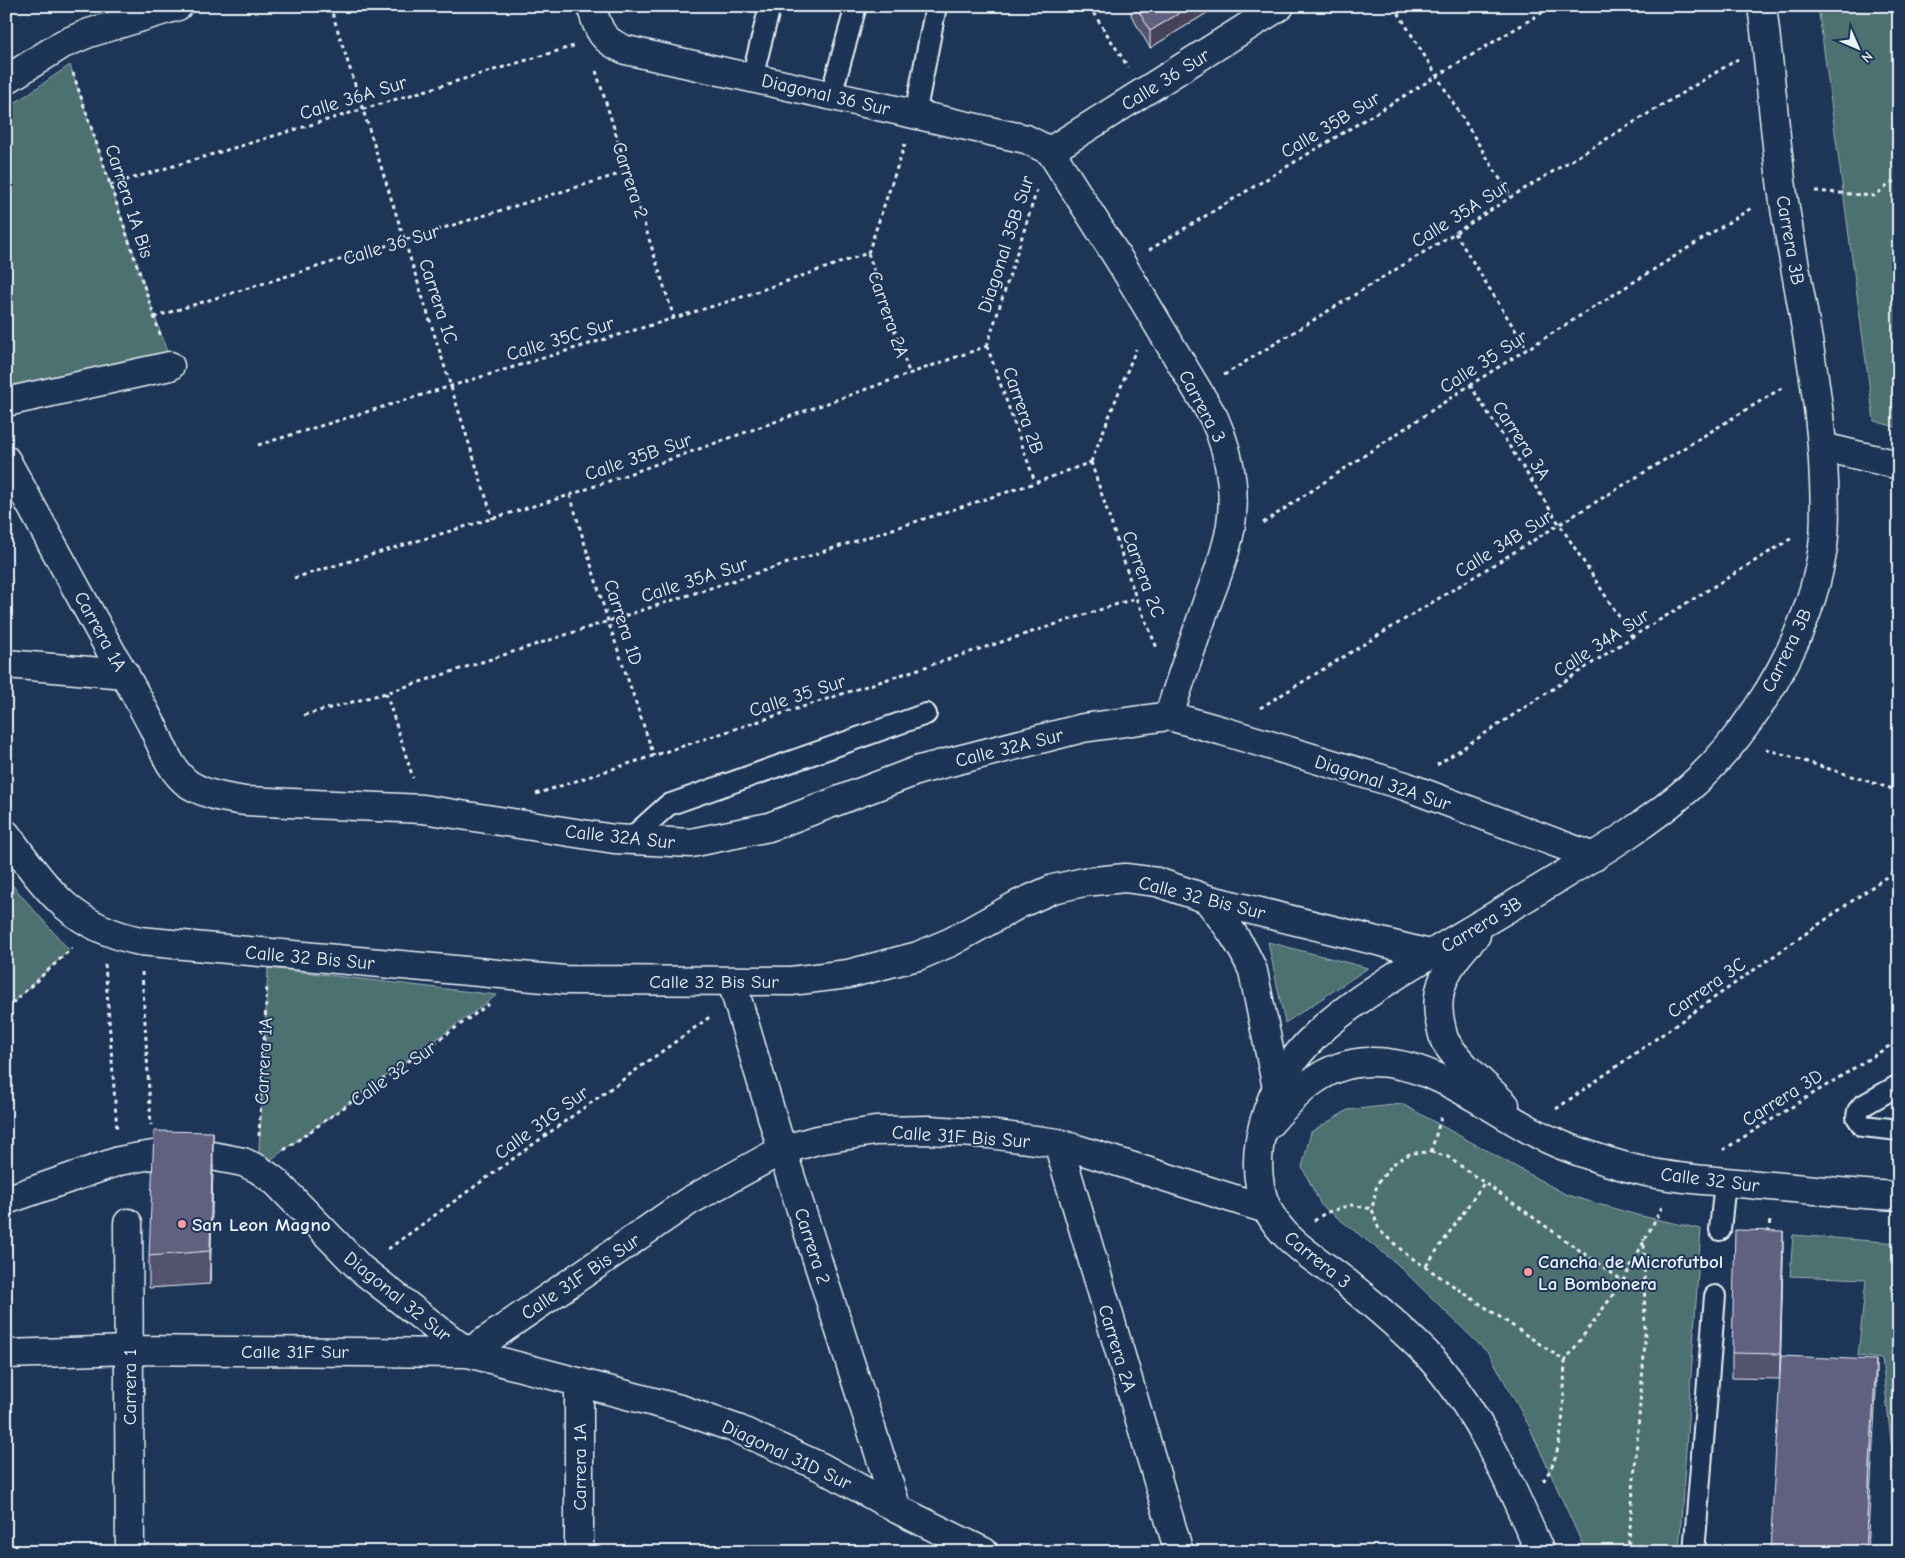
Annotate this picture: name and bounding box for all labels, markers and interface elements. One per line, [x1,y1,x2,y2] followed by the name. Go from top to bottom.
[1832,22,1882,72] north arrow
[1117,44,1214,116] street label: Calle 36 Sur
[1858,48,1876,66] text: N
[759,70,893,121] street label: Diagonal 36 Sur
[297,71,410,125] street label: Calle 36A Sur
[1277,86,1384,163] street label: Calle 35B Sur
[607,139,653,221] street label: Carrera 2
[100,142,158,261] street label: Carrera 1A Bis
[973,173,1039,316] street label: Diagonal 35B Sur
[1408,175,1514,253] street label: Calle 35A Sur
[1771,194,1809,287] street label: Carrera 3B
[340,220,443,270] street label: Calle 36 Sur
[414,256,462,347] street label: Carrera 1C
[863,268,913,360] street label: Carrera 2A
[504,312,617,366] street label: Calle 35C Sur
[1436,325,1532,398] street label: Calle 35 Sur
[998,364,1048,457] street label: Carrera 2B
[1174,367,1230,446] street label: Carrera 3
[1488,397,1555,484] street label: Carrera 3A
[582,428,695,485] street label: Calle 35B Sur
[1451,505,1557,582] street label: Calle 34B Sur
[1117,528,1169,621] street label: Carrera 2C
[638,552,751,608] street label: Calle 35A Sur
[599,577,647,668] street label: Carrera 1D
[69,588,131,675] street label: Carrera 1A
[1550,604,1654,682] street label: Calle 34A Sur
[1757,605,1817,696] street label: Carrera 3B
[747,670,849,722] street label: Calle 35 Sur
[953,724,1066,772] street label: Calle 32A Sur
[1312,751,1454,815] street label: Diagonal 32A Sur
[564,820,676,854] street label: Calle 32A Sur
[1136,872,1268,924] street label: Calle 32 Bis Sur
[1437,892,1526,958] street label: Carrera 3B
[244,941,376,975] street label: Calle 32 Bis Sur
[1663,953,1750,1023] street label: Carrera 3C
[649,971,779,993] street label: Calle 32 Bis Sur
[251,1017,277,1105] street label: Carrera 1A
[347,1036,441,1111] street label: Calle 32 Sur
[1738,1064,1827,1131] street label: Carrera 3D
[490,1081,593,1164] street label: Calle 31G Sur
[891,1121,1031,1153] street label: Calle 31F Bis Sur
[1659,1163,1761,1197] street label: Calle 32 Sur
[789,1205,835,1287] street label: Carrera 2
[192,1214,331,1236] place label: San Leon Magno
[176,1218,188,1230] marker: San Leon Magno
[1280,1226,1355,1293] street label: Carrera 3
[517,1229,644,1325] street label: Calle 31F Bis Sur
[340,1247,455,1347] street label: Diagonal 32 Sur
[1538,1251,1723,1295] place label: Cancha de Microfutbol La Bombonera
[1522,1266,1534,1278] marker: Cancha de Microfutbol La Bombonera
[1093,1302,1141,1395] street label: Carrera 2A
[241,1341,349,1363] street label: Calle 31F Sur
[119,1349,141,1425] street label: Carrera 1
[718,1415,855,1495] street label: Diagonal 31D Sur
[569,1423,591,1511] street label: Carrera 1A

